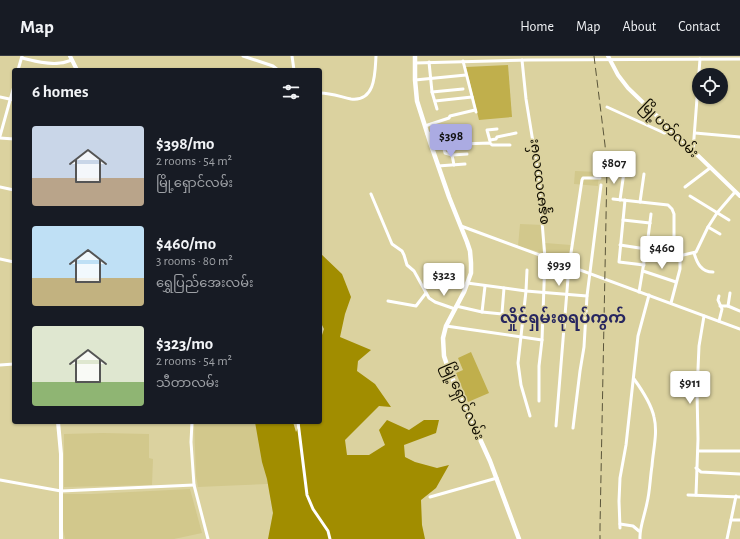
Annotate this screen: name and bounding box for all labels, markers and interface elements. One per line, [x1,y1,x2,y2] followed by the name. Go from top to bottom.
[20,18,54,37] text: Map
[520,20,554,34] text: Home
[576,20,600,34] text: Map
[622,20,656,34] text: About
[678,20,720,34] text: Contact
[692,68,728,104] map controls
[692,68,728,104] button: locate
[280,81,302,103] icon: filters
[32,83,88,100] text: 6 homes
[635,96,704,164] street label: မြို့ပတ်လမ်း
[427,124,475,158] pin: $398
[439,130,463,143] text: $398
[156,135,215,152] text: $398/mo
[523,138,556,226] street label: စန္ဒမာလာလမ်း
[64,142,112,190] icon: home
[590,151,638,185] pin: $807
[156,155,232,168] text: 2 rooms · 54 m²
[602,157,626,170] text: $807
[156,177,233,190] text: မြို့ရှောင်လမ်း
[156,235,216,252] text: $460/mo
[638,236,686,270] pin: $460
[64,242,112,290] icon: home
[649,242,675,255] text: $460
[535,253,583,287] pin: $939
[156,255,233,268] text: 3 rooms · 80 m²
[547,259,571,272] text: $939
[420,263,468,297] pin: $323
[432,269,456,282] text: $323
[156,277,254,290] text: ရွှေပြည်အေးလမ်း
[500,306,626,331] district label: လှိုင်ရှမ်းစုရပ်ကွက်
[156,335,213,352] text: $323/mo
[64,342,112,390] icon: home
[156,355,232,368] text: 2 rooms · 54 m²
[436,359,490,444] street label: မြို့ရှောင်လမ်း
[666,371,714,405] pin: $911
[156,377,219,390] text: သီတာလမ်း
[679,377,701,390] text: $911

